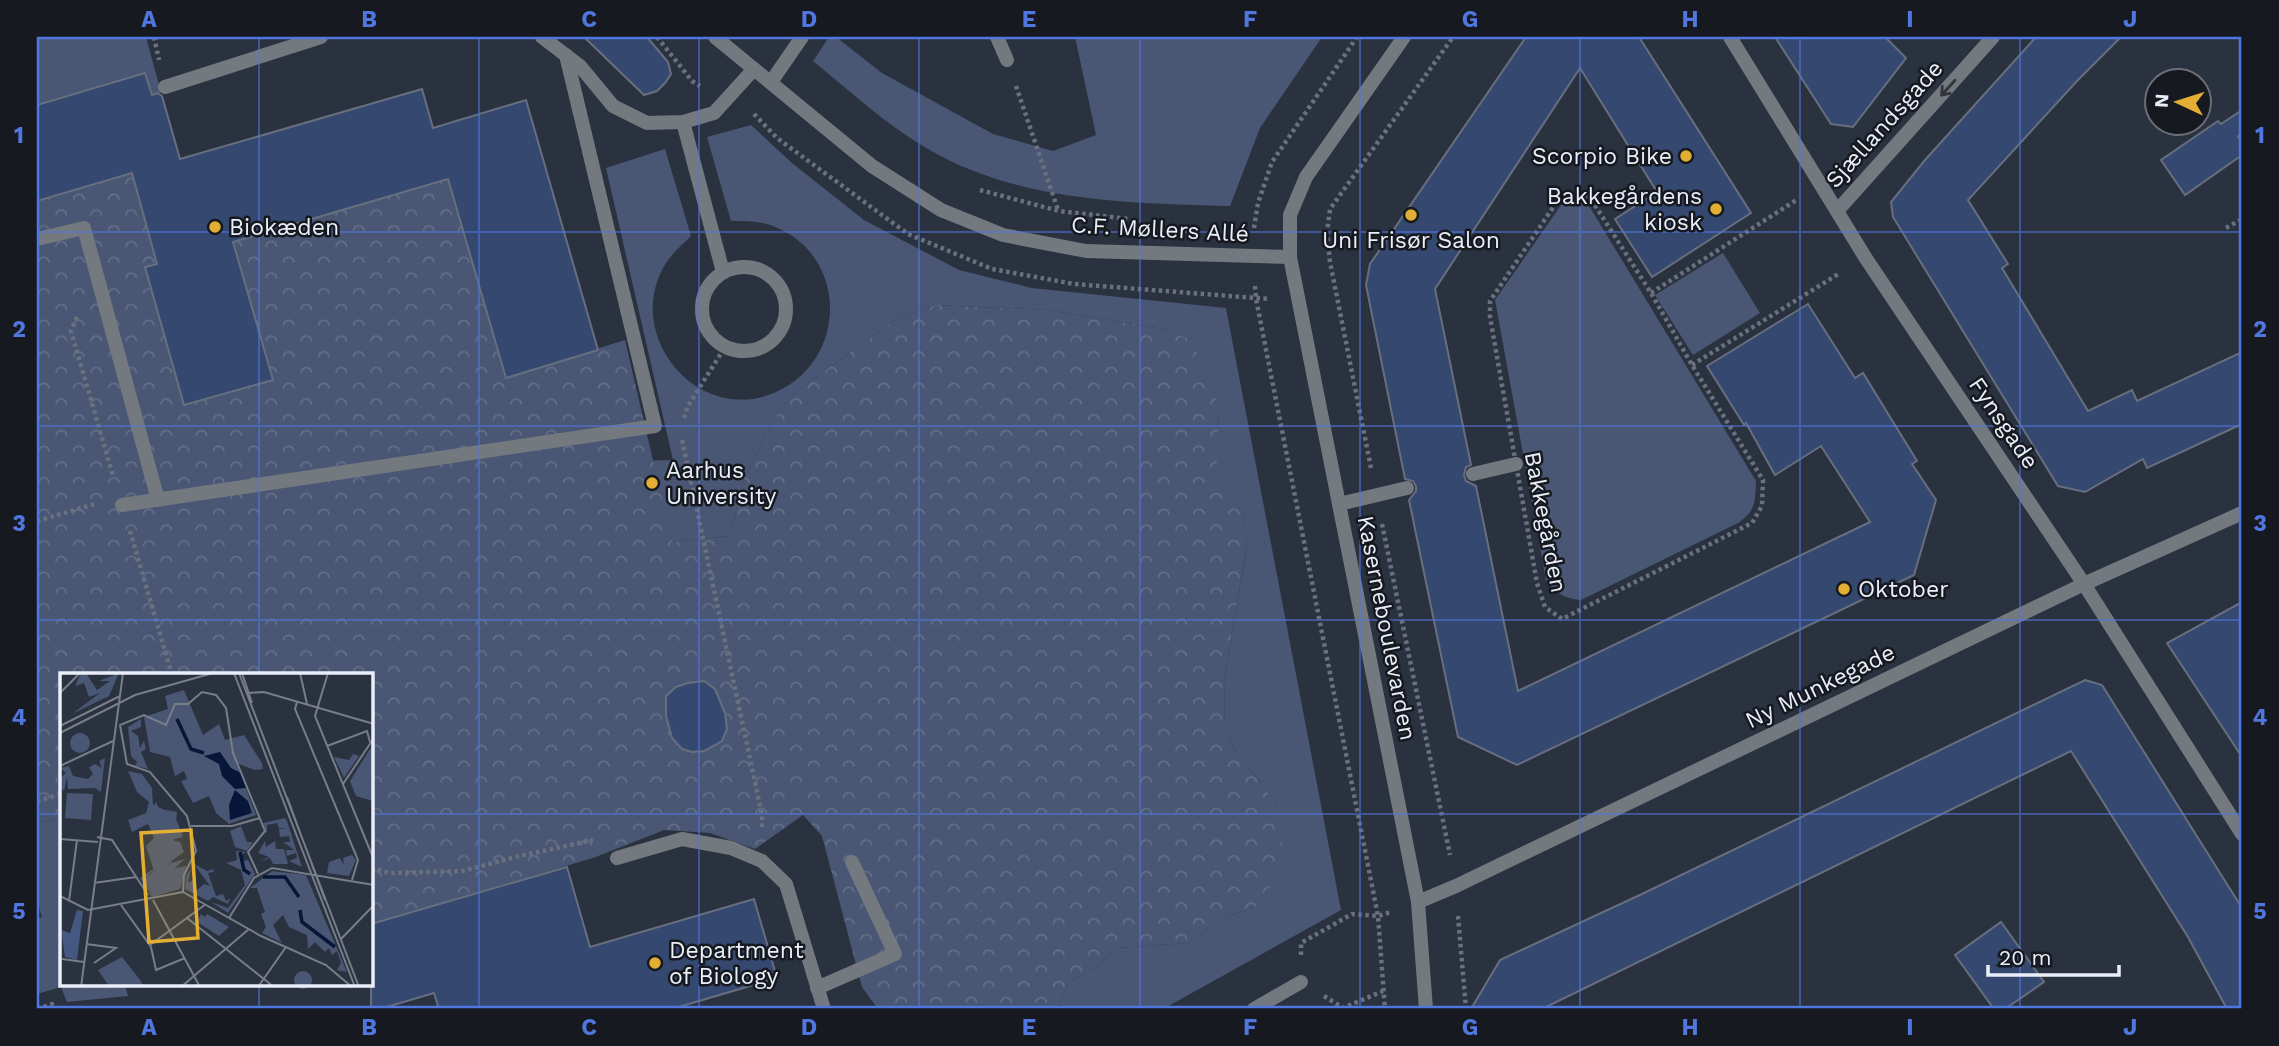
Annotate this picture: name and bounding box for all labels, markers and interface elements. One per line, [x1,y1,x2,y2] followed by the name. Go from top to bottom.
[141,6,157,33] text: A
[361,6,377,33] text: B
[581,6,597,33] text: C
[801,6,817,33] text: D
[1022,6,1036,33] text: E
[1243,6,1257,33] text: F
[1462,6,1478,33] text: G
[1681,6,1699,33] text: H
[1906,6,1914,33] text: I
[2123,6,2137,33] text: J
[1820,55,1949,194] street label: Sjællandsgade
[2142,66,2212,136] north arrow
[1940,79,1956,97] one-way arrow
[2150,93,2174,109] text: N
[14,122,24,149] text: 1
[2255,122,2265,149] text: 1
[1532,143,1672,170] place label: Scorpio Bike
[1678,148,1694,164] marker: Scorpio Bike
[1547,183,1702,236] place label: Bakkegårdens kiosk
[1708,201,1724,217] marker: Bakkegårdens kiosk
[1403,207,1419,223] marker: Uni Frisør Salon
[1070,211,1250,248] street label: C.F. Møllers Allé
[229,214,339,241] place label: Biokæden
[207,219,223,235] marker: Biokæden
[1322,227,1500,254] place label: Uni Frisør Salon
[12,316,26,343] text: 2
[2253,316,2267,343] text: 2
[1963,372,2044,474] street label: Fynsgade
[1519,449,1572,595] street label: Bakkegården
[666,457,777,510] place label: Aarhus University
[644,475,660,491] marker: Aarhus University
[12,510,26,537] text: 3
[2253,510,2267,537] text: 3
[1351,514,1422,743] street label: Kaserneboulevarden
[1858,576,1949,603] place label: Oktober
[1836,581,1852,597] marker: Oktober
[1741,639,1899,734] street label: Ny Munkegade
[60,673,373,986] inset map
[12,704,27,731] text: 4
[2253,704,2268,731] text: 4
[12,898,26,925] text: 5
[2253,898,2267,925] text: 5
[1988,934,2120,978] scale bar
[669,937,804,990] place label: Department of Biology
[1999,945,2051,970] text: 20 m
[647,955,663,971] marker: Department of Biology
[141,1014,157,1041] text: A
[361,1014,377,1041] text: B
[581,1014,597,1041] text: C
[801,1014,817,1041] text: D
[1022,1014,1036,1041] text: E
[1243,1014,1257,1041] text: F
[1462,1014,1478,1041] text: G
[1681,1014,1699,1041] text: H
[1906,1014,1914,1041] text: I
[2123,1014,2137,1041] text: J

